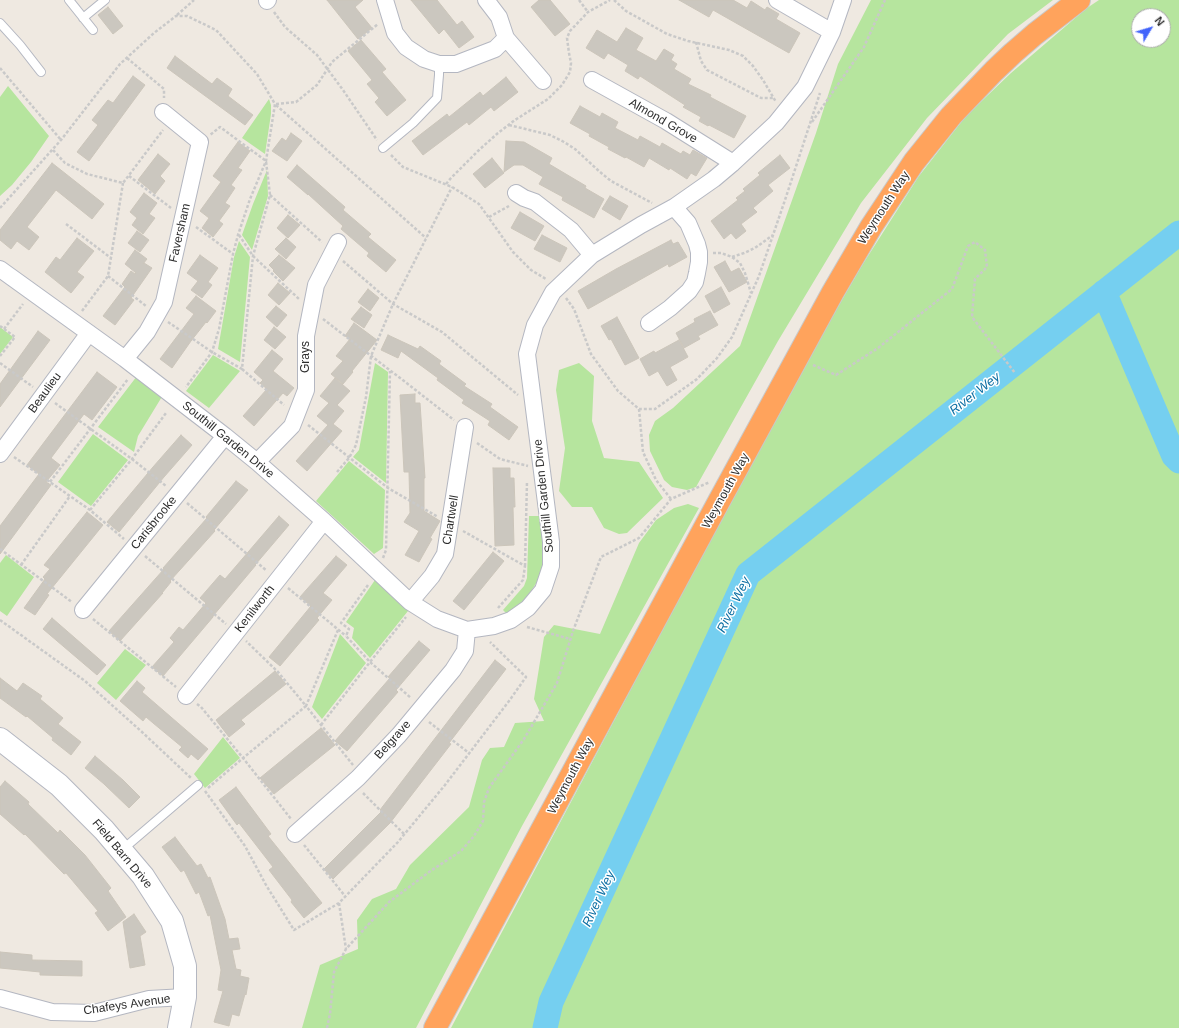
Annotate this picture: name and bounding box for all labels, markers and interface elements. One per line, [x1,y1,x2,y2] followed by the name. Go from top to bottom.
[1131,8,1171,48] north arrow
[1152,14,1167,28] text: N
[626,96,700,146] street label: Almond Grove
[855,169,913,247] street label: Weymouth Way
[166,202,194,264] street label: Faversham
[299,341,313,373] street label: Grays
[947,369,1003,419] water label: River Wey
[25,370,65,416] street label: Beaulieu
[179,399,277,481] street label: Southill Garden Drive
[531,439,557,553] street label: Southill Garden Drive
[699,451,753,531] street label: Weymouth Way
[128,493,180,553] street label: Carisbrooke
[440,494,462,546] street label: Chartwell
[714,575,754,635] water label: River Wey
[232,582,278,636] street label: Kenilworth
[372,718,414,762] street label: Belgrave
[545,736,597,816] street label: Weymouth Way
[89,816,155,892] street label: Field Barn Drive
[579,869,619,929] water label: River Wey
[83,992,171,1018] street label: Chafeys Avenue

